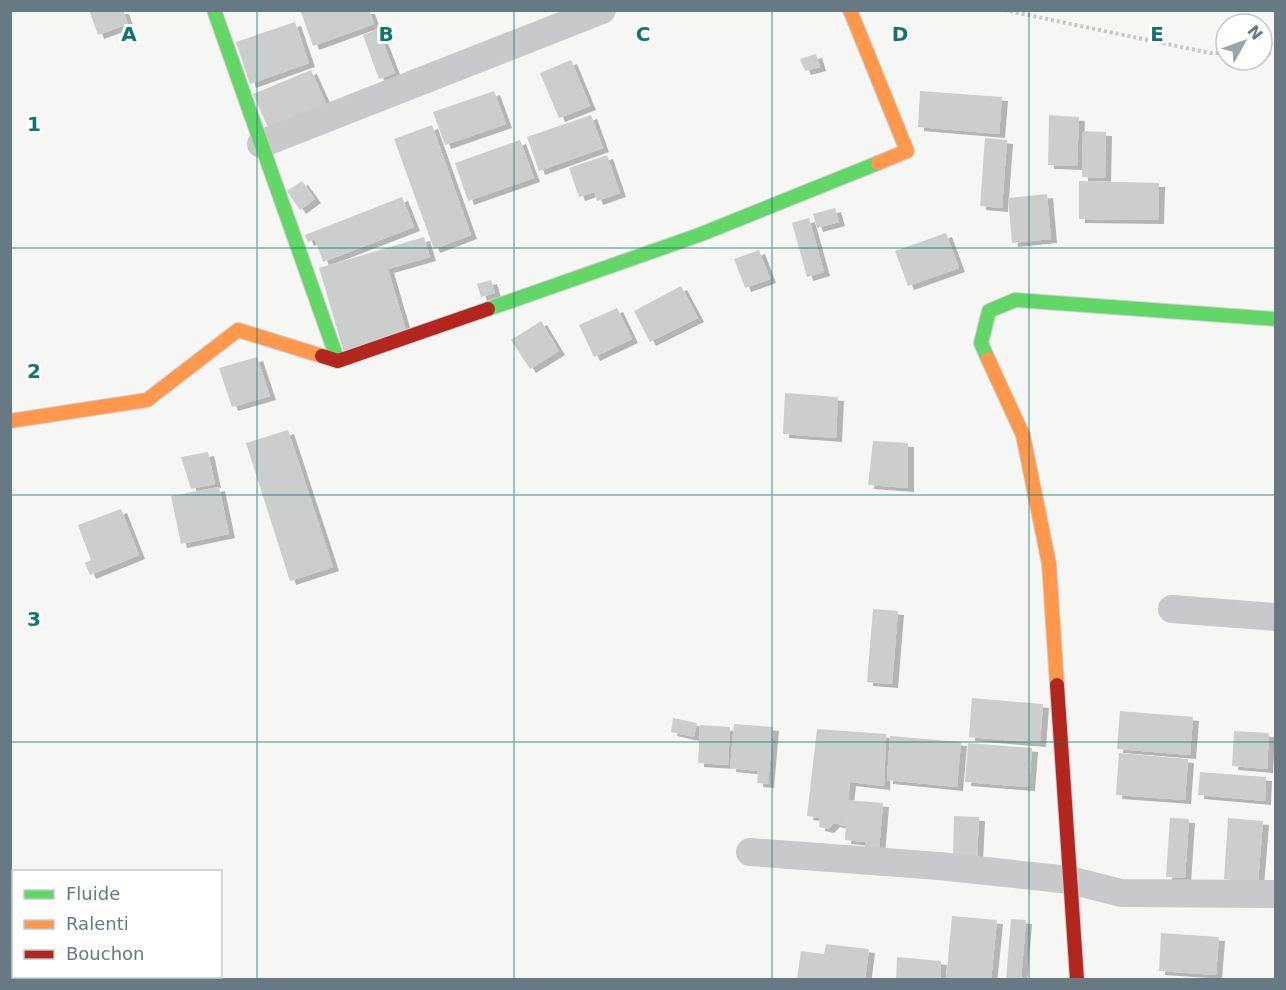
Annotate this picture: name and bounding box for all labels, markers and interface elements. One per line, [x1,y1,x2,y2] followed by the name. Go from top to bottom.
[1214,12,1274,72] north arrow
[1244,21,1267,44] text: N
[121,22,137,46] text: A
[378,22,394,46] text: B
[636,22,650,46] text: C
[892,22,908,46] text: D
[1150,22,1164,46] text: E
[27,112,41,136] text: 1
[27,359,41,383] text: 2
[27,607,41,631] text: 3
[12,870,222,978] legend
[66,883,120,904] text: Fluide
[66,913,129,934] text: Ralenti
[66,943,145,964] text: Bouchon

